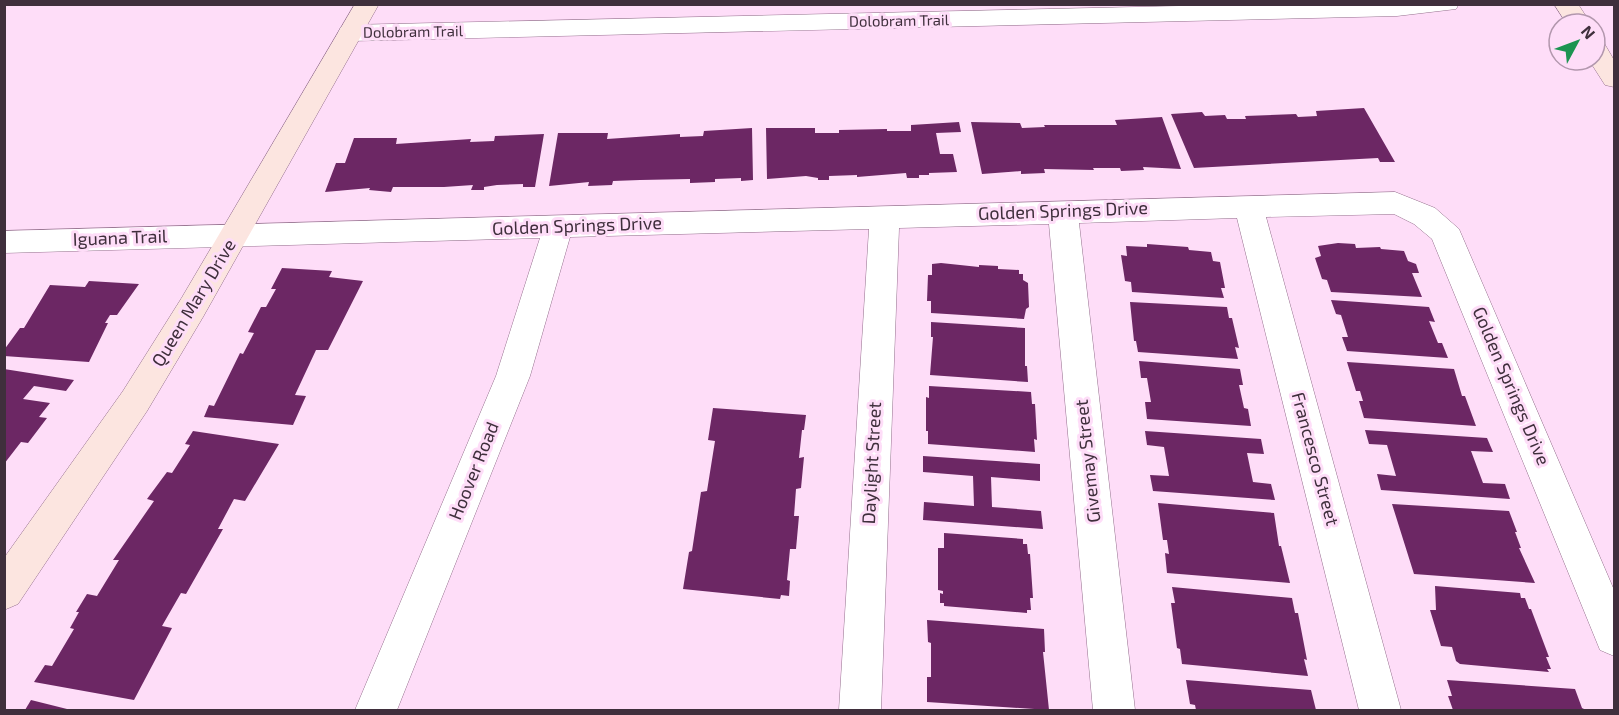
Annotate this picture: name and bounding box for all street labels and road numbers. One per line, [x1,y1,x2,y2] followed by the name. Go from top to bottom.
[849,10,950,30] street label: Dolobram Trail
[363,21,464,41] street label: Dolobram Trail
[978,196,1148,224] street label: Golden Springs Drive
[492,211,662,239] street label: Golden Springs Drive
[72,224,168,250] street label: Iguana Trail
[146,235,240,370] street label: Queen Mary Drive
[1469,303,1555,468] street label: Golden Springs Drive
[1288,390,1344,528] street label: Francesco Street
[1070,398,1104,524] street label: Givemay Street
[857,401,885,525] street label: Daylight Street
[443,418,503,523] street label: Hoover Road

